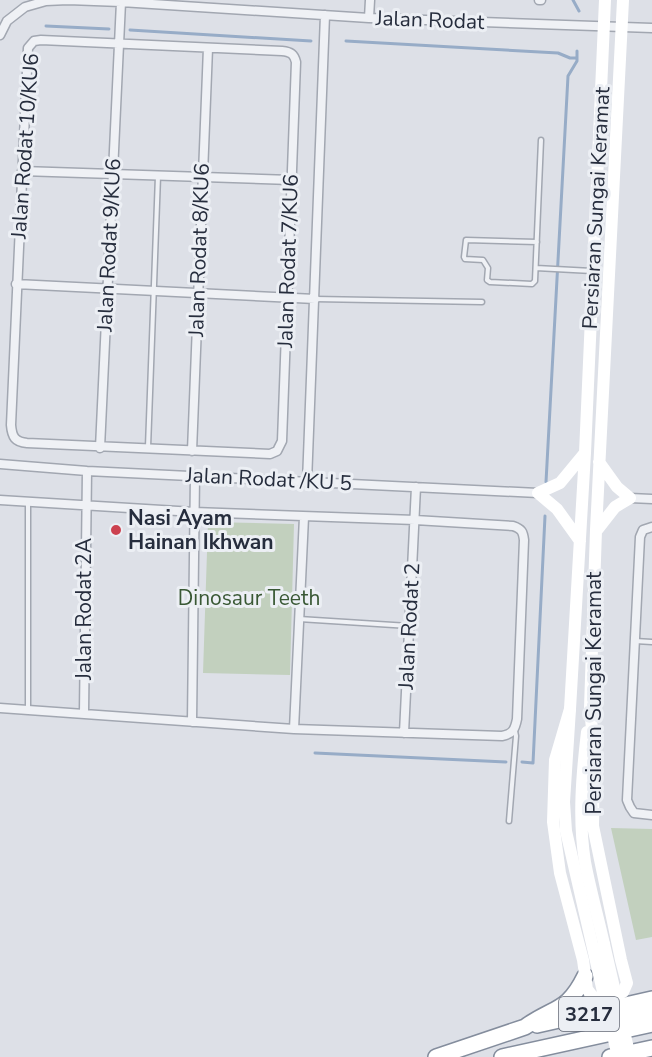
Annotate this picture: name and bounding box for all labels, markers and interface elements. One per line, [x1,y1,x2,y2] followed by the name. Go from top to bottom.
[374,4,486,36] street label: Jalan Rodat
[4,52,45,241] street label: Jalan Rodat 10/KU6
[576,85,616,330] street label: Persiaran Sungai Keramat
[90,158,128,333] street label: Jalan Rodat 9/KU6
[182,163,216,338] street label: Jalan Rodat 8/KU6
[271,174,305,349] street label: Jalan Rodat 7/KU6
[184,461,353,497] street label: Jalan Rodat /KU 5
[128,504,274,556] place label: Nasi Ayam Hainan Ikhwan
[109,523,123,537] marker: Nasi Ayam Hainan Ikhwan
[70,538,98,681] street label: Jalan Rodat 2A
[392,562,426,691] street label: Jalan Rodat 2
[580,571,608,814] street label: Persiaran Sungai Keramat
[178,584,320,612] park label: Dinosaur Teeth
[559,997,619,1031] road number: 3217

